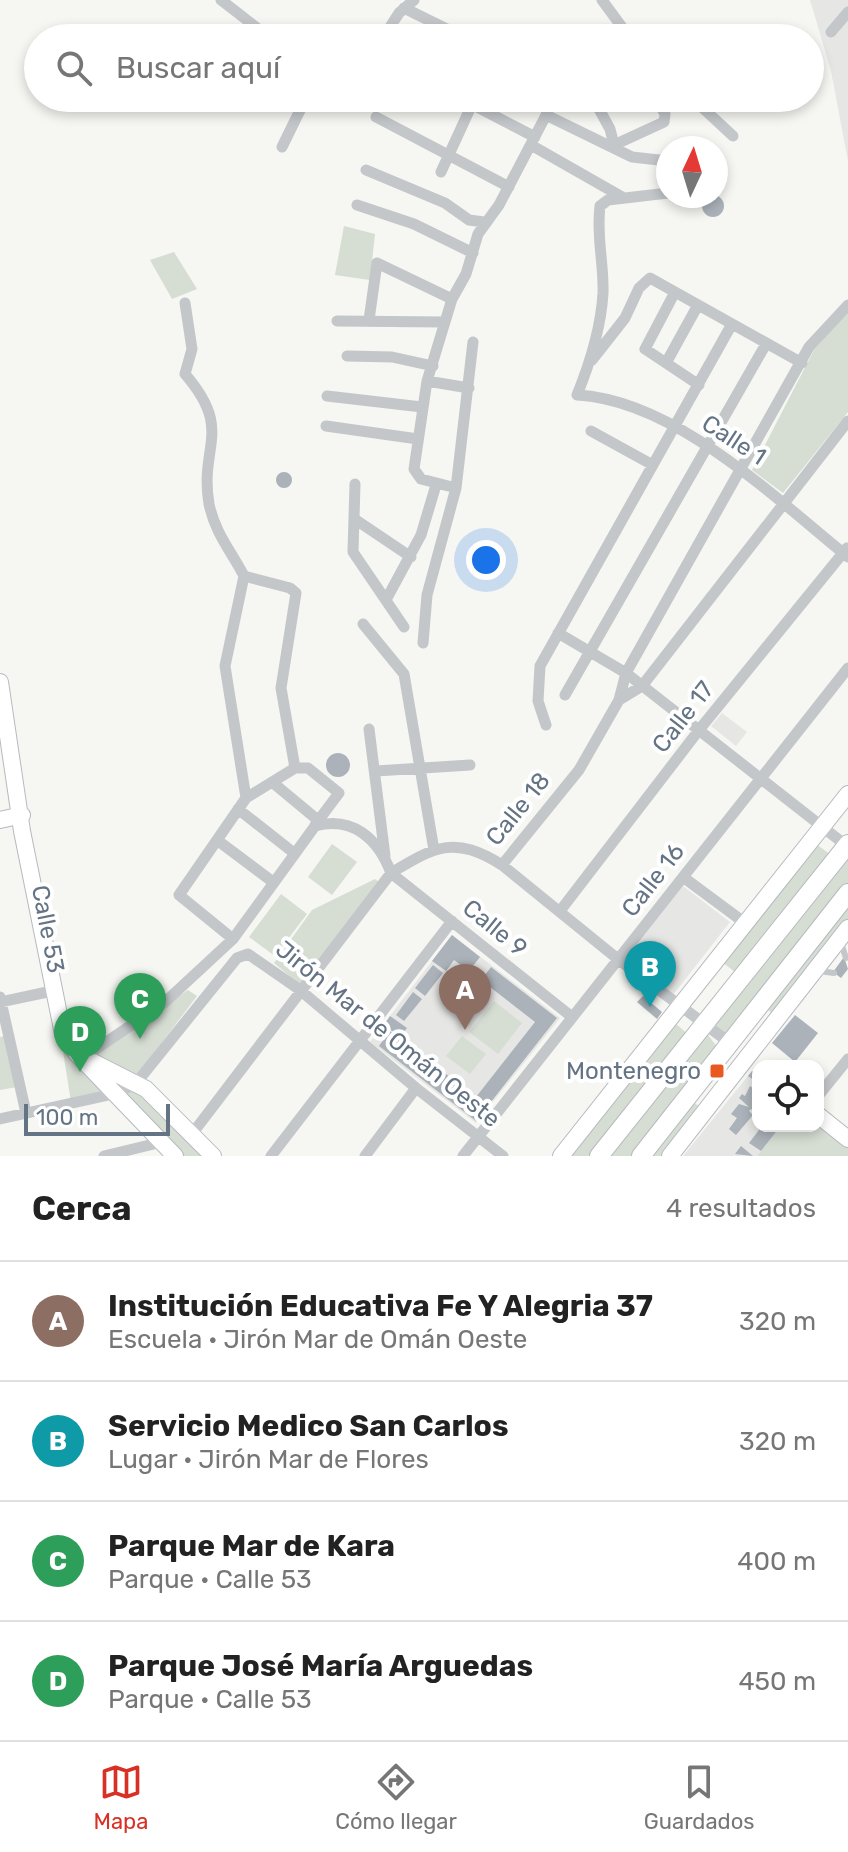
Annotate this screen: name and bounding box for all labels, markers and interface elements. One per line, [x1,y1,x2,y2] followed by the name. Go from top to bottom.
[24,24,824,112] search box
[52,46,96,90] icon: search
[116,50,280,86] text: Buscar aquí
[656,136,728,208] north arrow
[697,409,771,471] street label: Calle 1
[466,540,506,580] your location
[646,676,720,758] street label: Calle 17
[480,767,556,851] street label: Calle 18
[616,838,690,922] street label: Calle 16
[26,883,70,975] street label: Calle 53
[457,894,533,962] street label: Calle 9
[270,935,506,1133] street label: Jirón Mar de Omán Oeste
[624,941,676,1007] pin: B
[439,964,491,1030] pin: A
[114,973,166,1039] pin: C
[54,1006,106,1072] pin: D
[566,1057,701,1085] place label: Montenegro
[752,1060,824,1132] map controls
[752,1060,824,1132] button: locate
[708,1062,726,1080] marker: Montenegro
[24,1100,170,1136] scale bar
[36,1104,98,1131] text: 100 m
[32,1188,131,1229] text: Cerca
[666,1193,816,1224] text: 4 resultados
[108,1288,653,1324] text: Institución Educativa Fe Y Alegria 37
[49,1306,67,1337] text: A
[739,1306,816,1337] text: 320 m
[108,1324,527,1355] text: Escuela · Jirón Mar de Omán Oeste
[108,1408,509,1444] text: Servicio Medico San Carlos
[49,1426,67,1457] text: B
[739,1426,816,1457] text: 320 m
[108,1444,429,1475] text: Lugar · Jirón Mar de Flores
[108,1528,395,1564] text: Parque Mar de Kara
[49,1546,67,1577] text: C
[737,1546,816,1577] text: 400 m
[108,1564,312,1595] text: Parque · Calle 53
[108,1648,533,1684] text: Parque José María Arguedas
[49,1666,67,1697] text: D
[738,1666,816,1697] text: 450 m
[108,1684,312,1715] text: Parque · Calle 53
[93,1760,148,1835] tab: Mapa
[335,1760,457,1835] tab: Cómo llegar
[644,1760,754,1835] tab: Guardados

